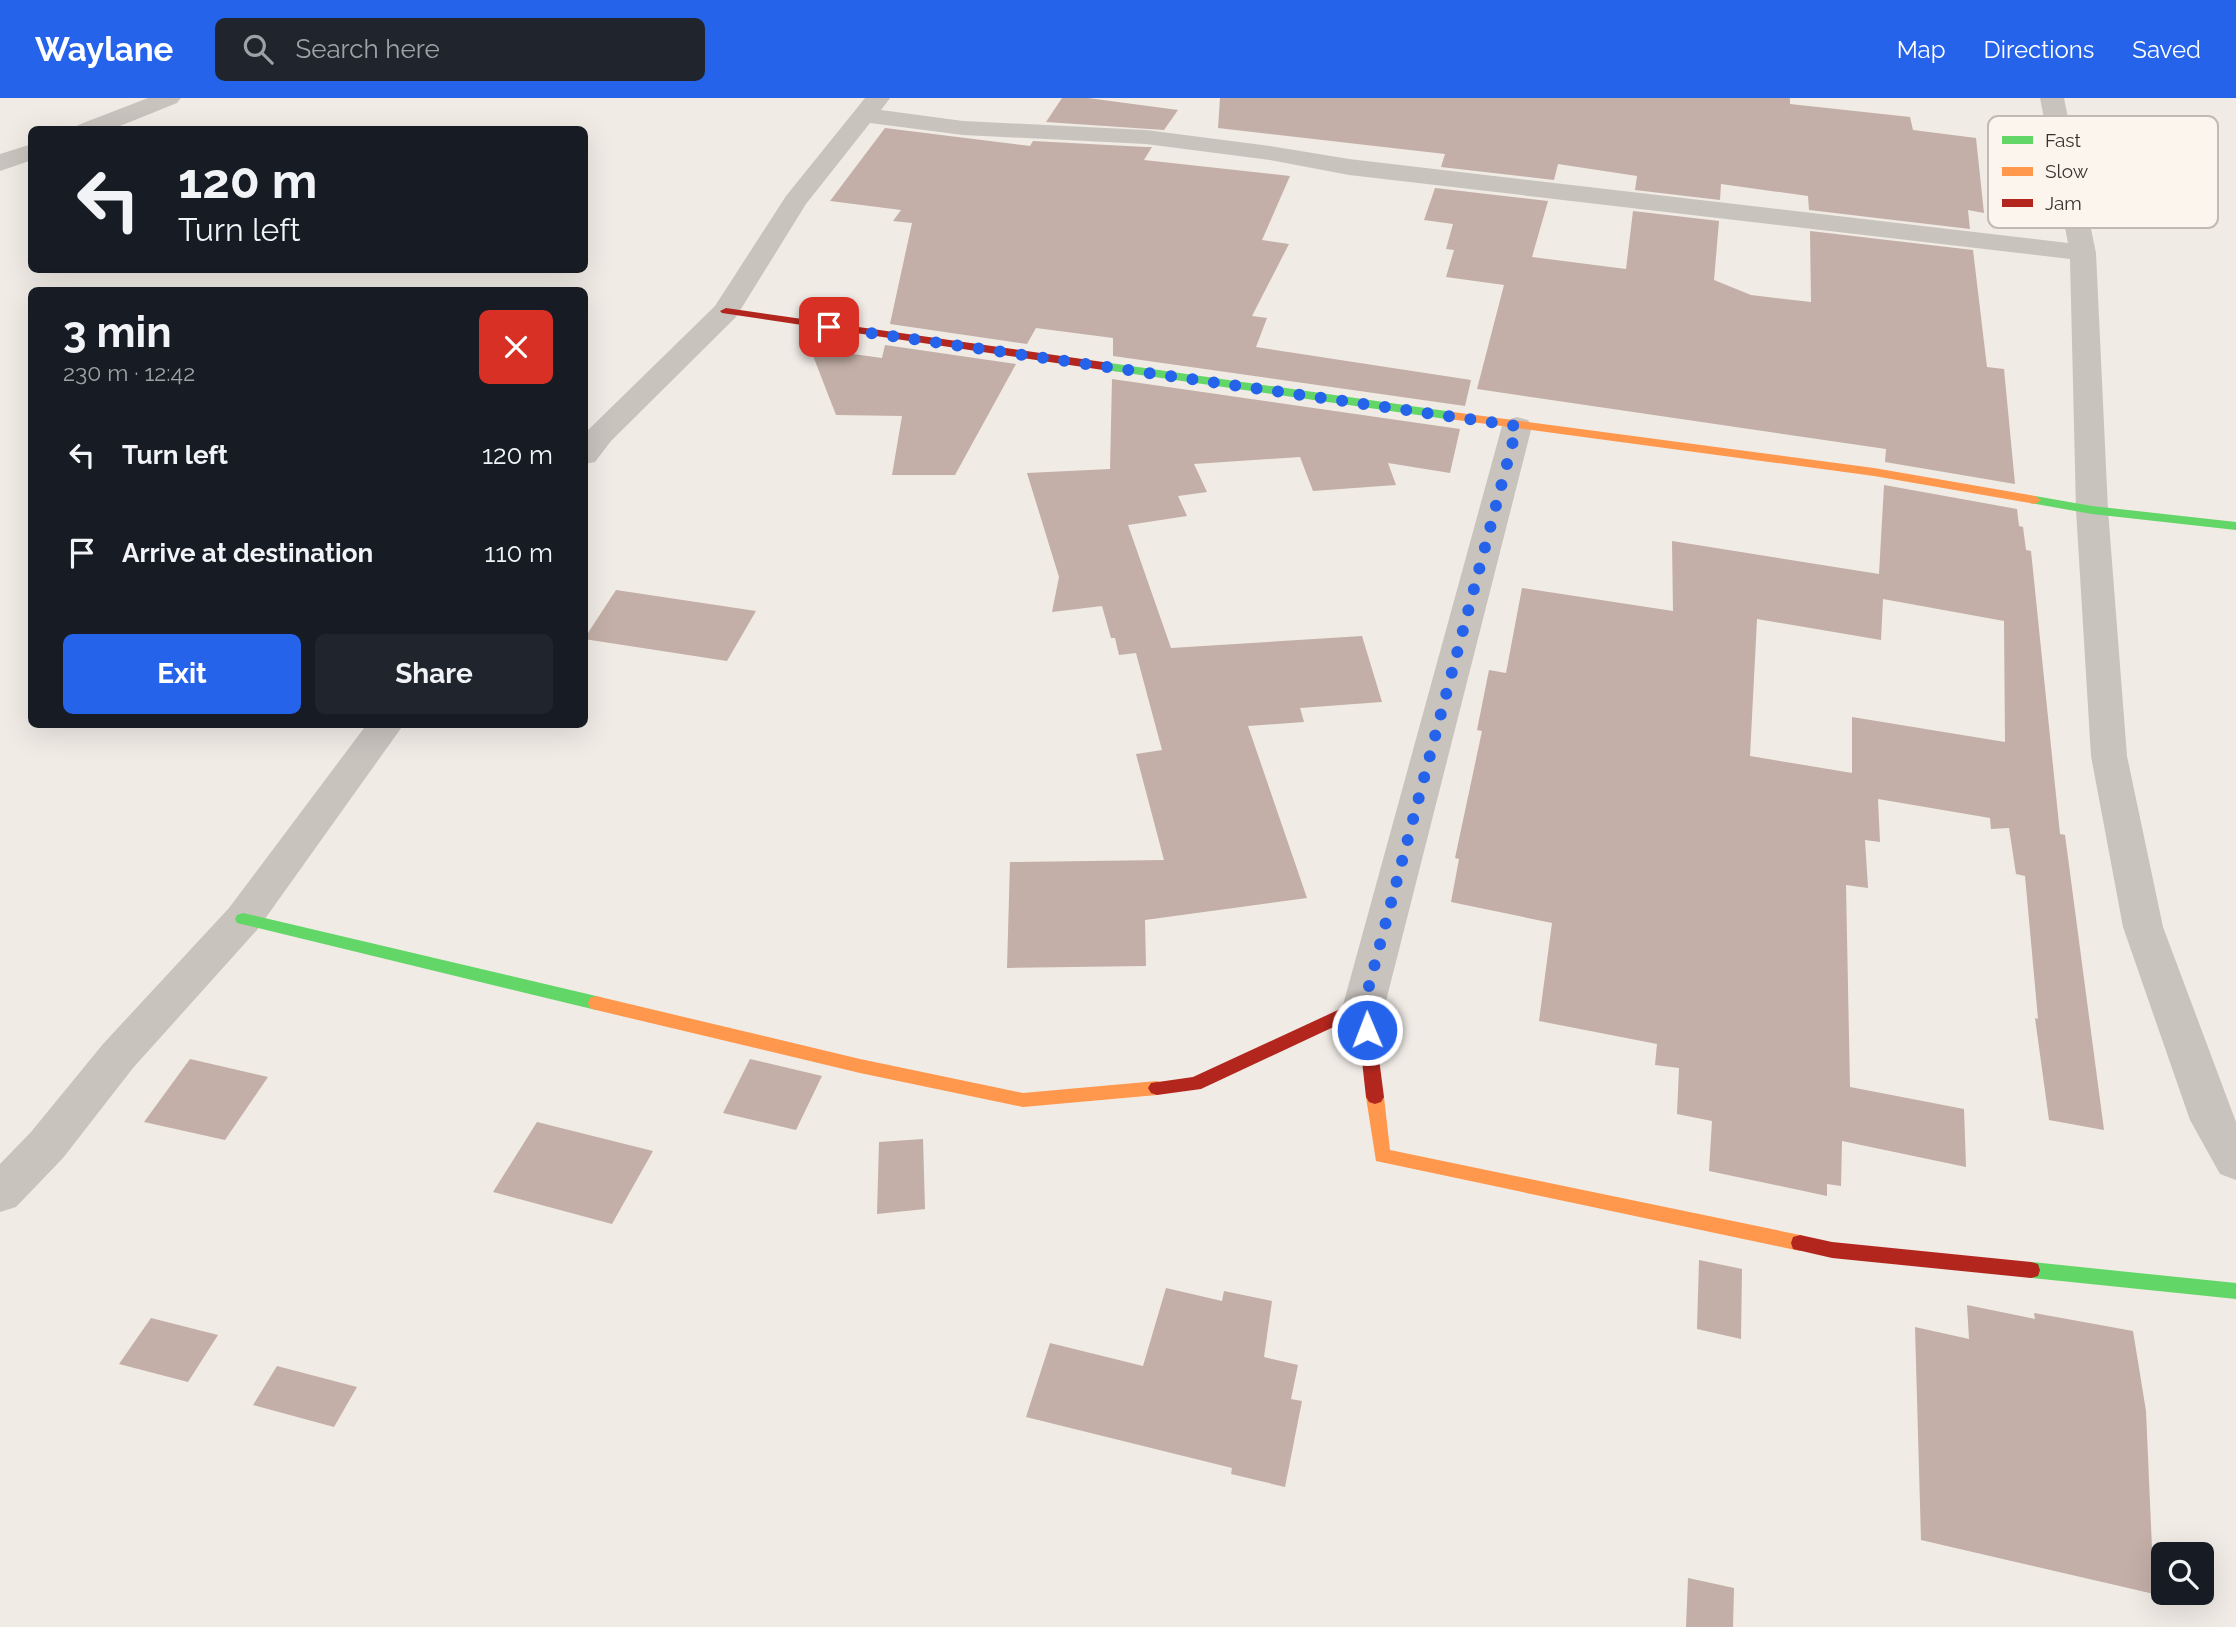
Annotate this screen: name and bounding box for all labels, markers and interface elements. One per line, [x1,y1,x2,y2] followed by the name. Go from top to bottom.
[215,18,705,81] search box
[35,30,173,69] text: Waylane
[239,30,277,68] icon: search
[295,34,440,64] text: Search here
[1897,35,1946,64] text: Map
[1984,35,2094,64] text: Directions
[2132,35,2201,64] text: Saved
[1988,116,2218,228] legend
[2045,129,2081,151] text: Fast
[178,152,317,209] text: 120 m
[63,154,154,245] icon: left
[2045,160,2089,182] text: Slow
[2045,192,2082,214] text: Jam
[178,211,300,248] text: Turn left
[799,297,859,357] pin
[63,308,172,357] text: 3 min
[810,308,848,346] icon: arrive
[479,310,553,384] button: close
[63,359,195,386] text: 230 m · 12:42
[63,436,101,474] icon: left
[122,440,228,470] text: Turn left
[482,440,553,470] text: 120 m
[63,534,101,572] icon: arrive
[122,538,373,568] text: Arrive at destination
[484,538,553,568] text: 110 m
[63,634,301,714] button: Exit
[315,634,553,714] button: Share
[1330,993,1404,1067] position arrow
[2151,1542,2214,1605] map controls
[2151,1542,2214,1605] button: search

